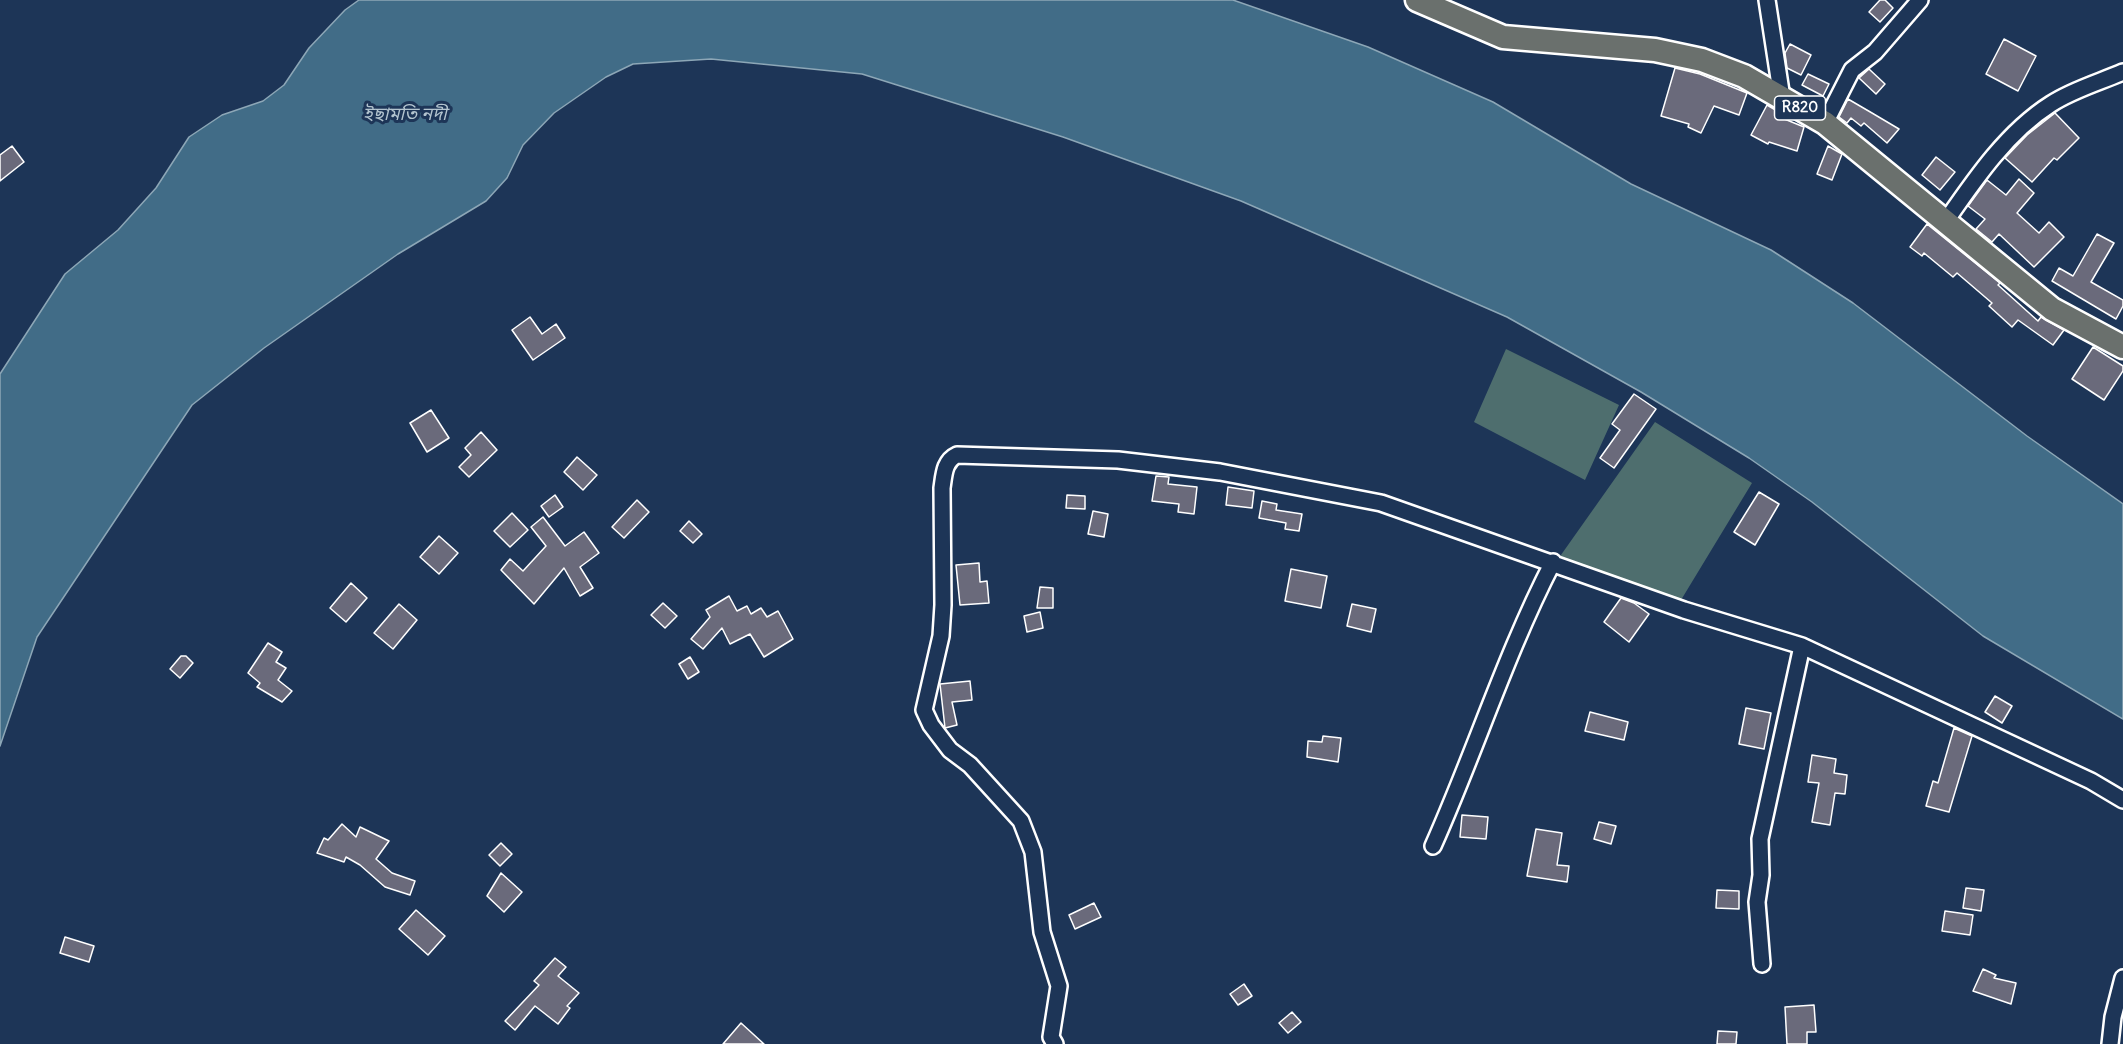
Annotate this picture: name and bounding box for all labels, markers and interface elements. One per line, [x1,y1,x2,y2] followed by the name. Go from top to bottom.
[1774,96,1826,120] road number: R820
[363,104,447,126] water label: ইছামতি নদী

